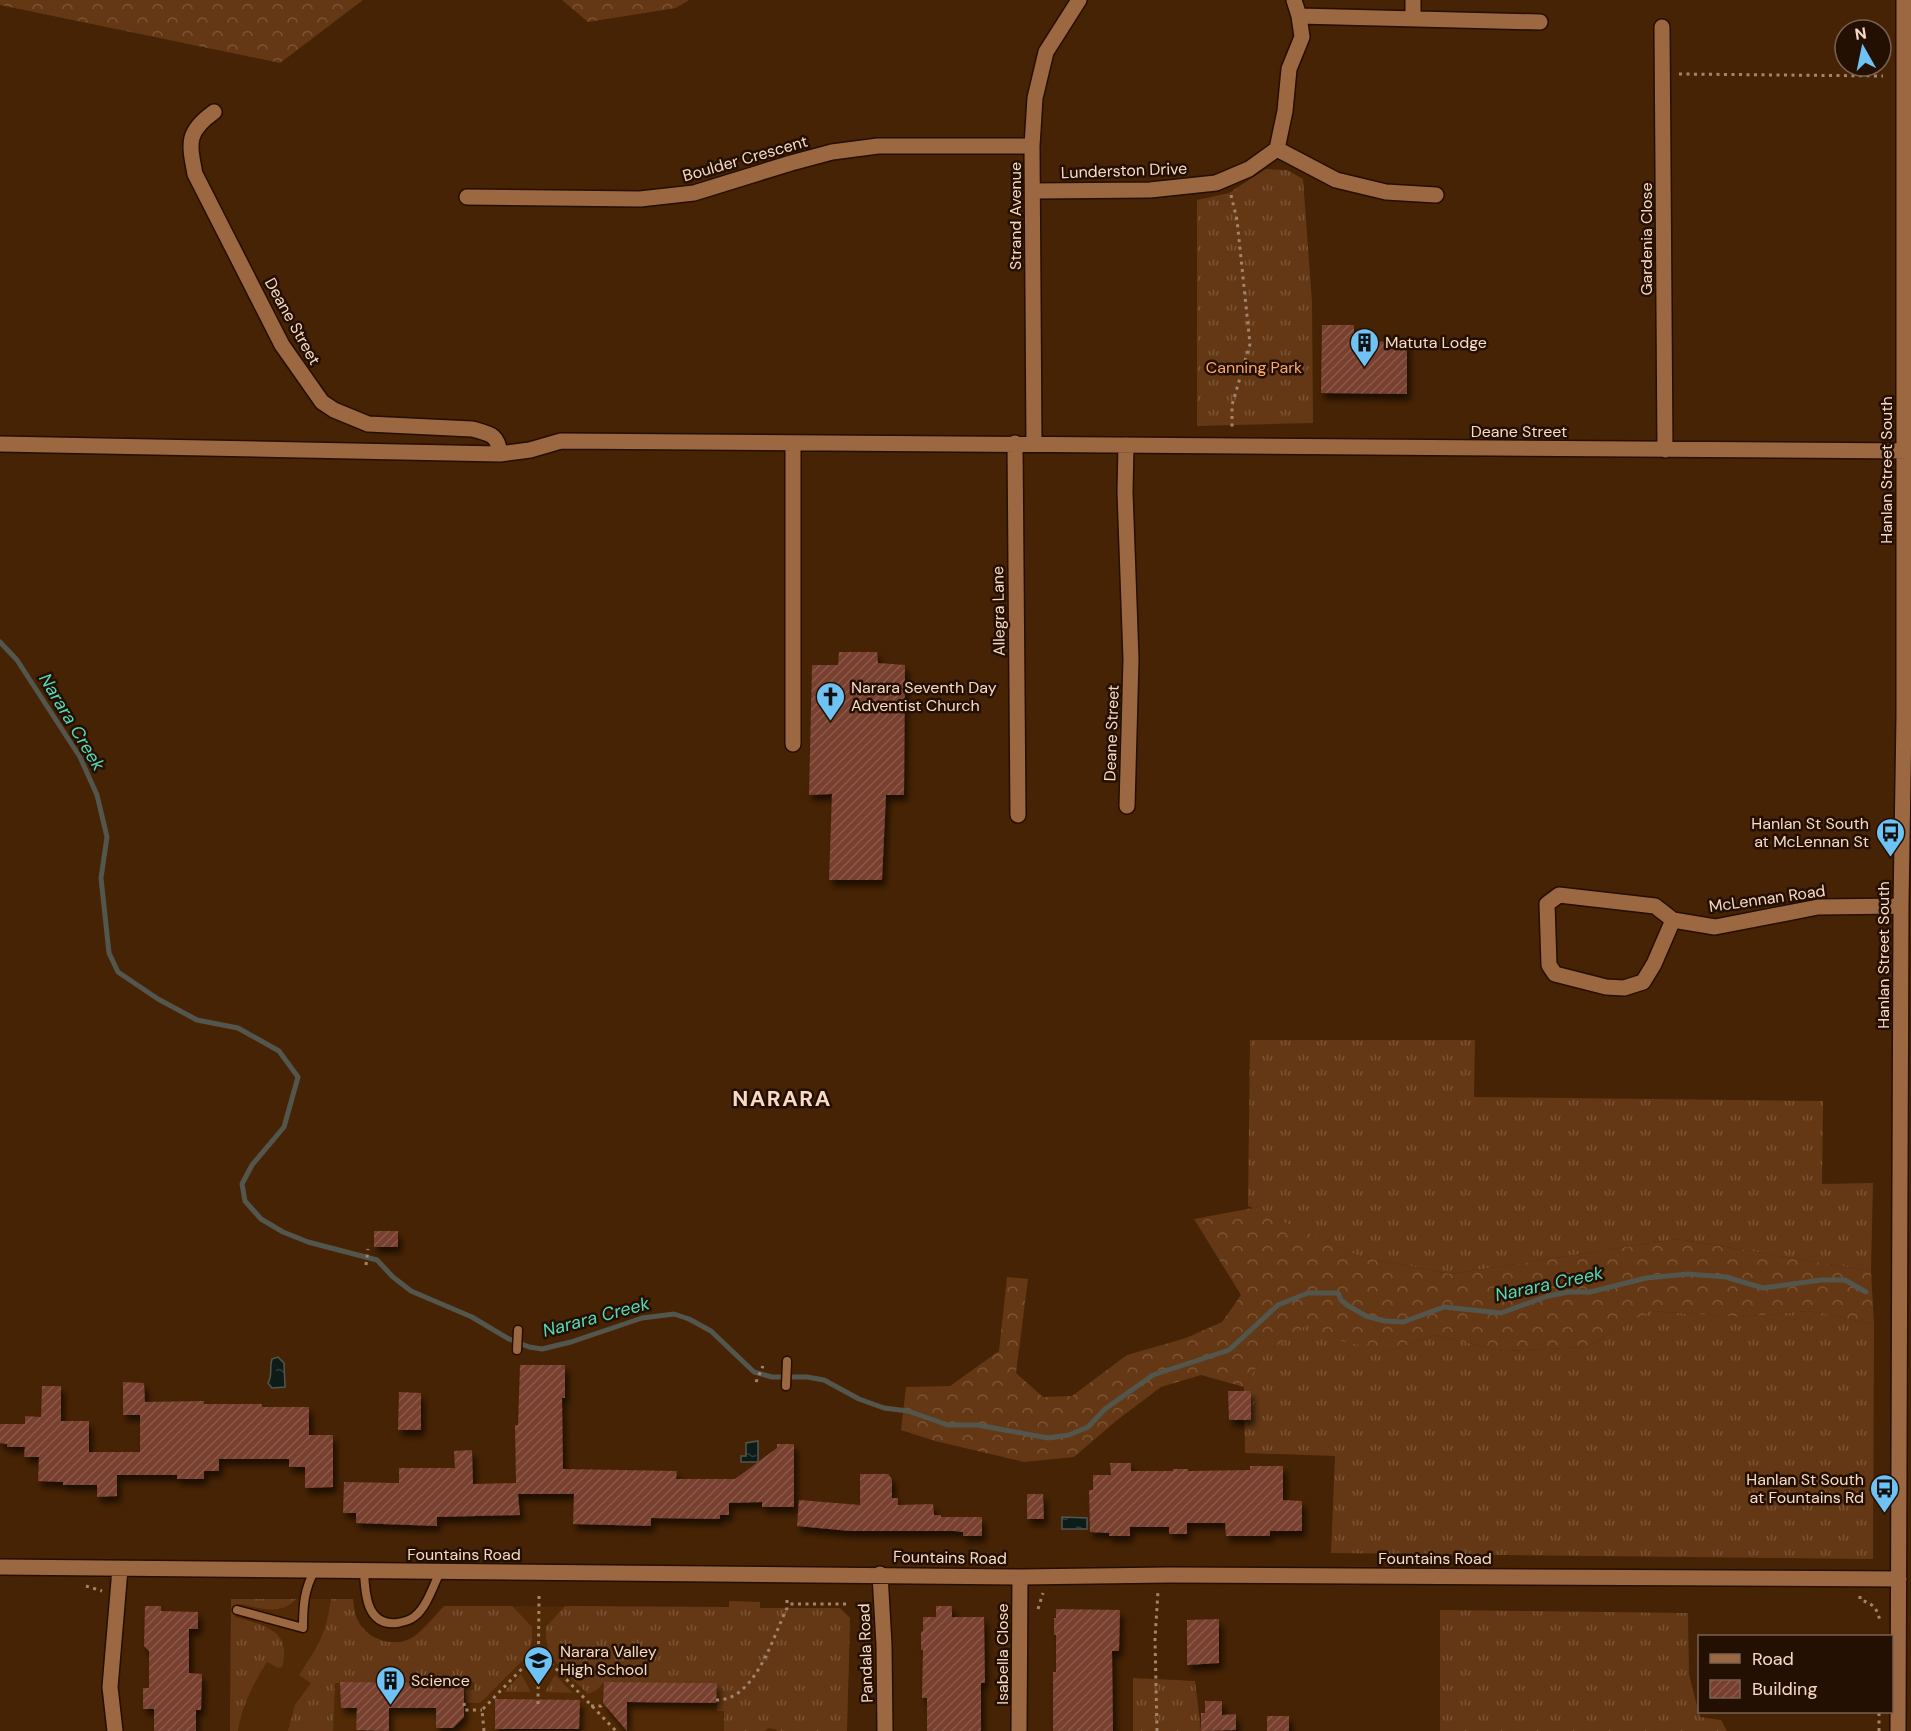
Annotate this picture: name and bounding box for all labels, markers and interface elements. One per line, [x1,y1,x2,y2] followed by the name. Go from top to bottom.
[1833,18,1893,78] north arrow
[1853,22,1868,45] text: N
[680,131,810,186] street label: Boulder Crescent
[1061,158,1188,183] street label: Lunderston Drive
[1005,162,1026,270] street label: Strand Avenue
[1636,182,1657,296] street label: Gardenia Close
[260,274,325,369] street label: Deane Street
[1348,326,1380,368] building icon: Matuta Lodge
[1385,332,1487,353] place label: Matuta Lodge
[1206,357,1302,378] park label: Canning Park
[1876,396,1897,544] street label: Hanlan Street South
[1471,421,1567,442] street label: Deane Street
[987,566,1010,656] street label: Allegra Lane
[33,669,111,776] water label: Narara Creek
[851,677,997,716] place label: Narara Seventh Day Adventist Church
[814,680,846,722] church icon: Narara Seventh Day Adventist Church
[1099,684,1124,782] street label: Deane Street
[1751,813,1869,852] place label: Hanlan St South at McLennan St
[1874,816,1906,858] bus stop icon: Hanlan St South at McLennan St
[1707,880,1827,917] street label: McLennan Road
[1873,881,1894,1029] street label: Hanlan Street South
[732,1084,832,1113] district label: NARARA
[1493,1261,1606,1307] water label: Narara Creek
[540,1291,653,1343] water label: Narara Creek
[1746,1469,1864,1508] place label: Hanlan St South at Fountains Rd
[1869,1472,1901,1514] bus stop icon: Hanlan St South at Fountains Rd
[407,1544,521,1565] street label: Fountains Road
[893,1546,1007,1569] street label: Fountains Road
[1378,1548,1492,1569] street label: Fountains Road
[853,1603,878,1703] street label: Pandala Road
[992,1603,1013,1705] street label: Isabella Close
[1698,1635,1893,1713] legend
[560,1641,657,1680] place label: Narara Valley High School
[523,1644,555,1686] school or university icon: Narara Valley High School
[1752,1647,1794,1671] text: Road
[374,1664,406,1706] building icon: Science
[411,1670,470,1691] place label: Science
[1752,1677,1817,1701] text: Building

